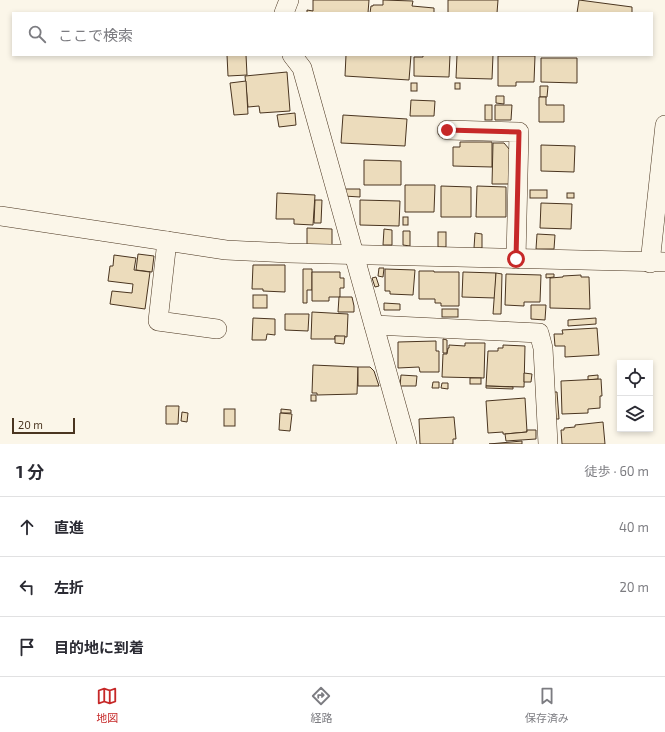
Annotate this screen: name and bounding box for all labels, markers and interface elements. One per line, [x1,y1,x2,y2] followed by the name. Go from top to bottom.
[12,12,653,56] search box
[26,23,48,45] icon: search
[58,26,133,44] text: ここで検索
[438,121,456,139] route end
[507,250,525,268] route start
[617,360,653,432] map controls
[617,360,653,396] button: locate
[617,396,653,432] button: layers
[12,416,75,435] scale bar
[18,418,43,431] text: 20 m
[16,461,44,481] text: 1 分
[585,463,649,479] text: 徒歩 · 60 m
[16,516,38,538] icon: ahead
[54,518,84,536] text: 直進
[619,519,649,535] text: 40 m
[16,576,38,598] icon: left
[54,578,84,596] text: 左折
[620,579,649,595] text: 20 m
[16,636,38,658] icon: arrive
[54,638,144,656] text: 目的地に到着
[96,685,118,725] tab: 地図
[310,685,332,725] tab: 経路
[525,685,569,725] tab: 保存済み

